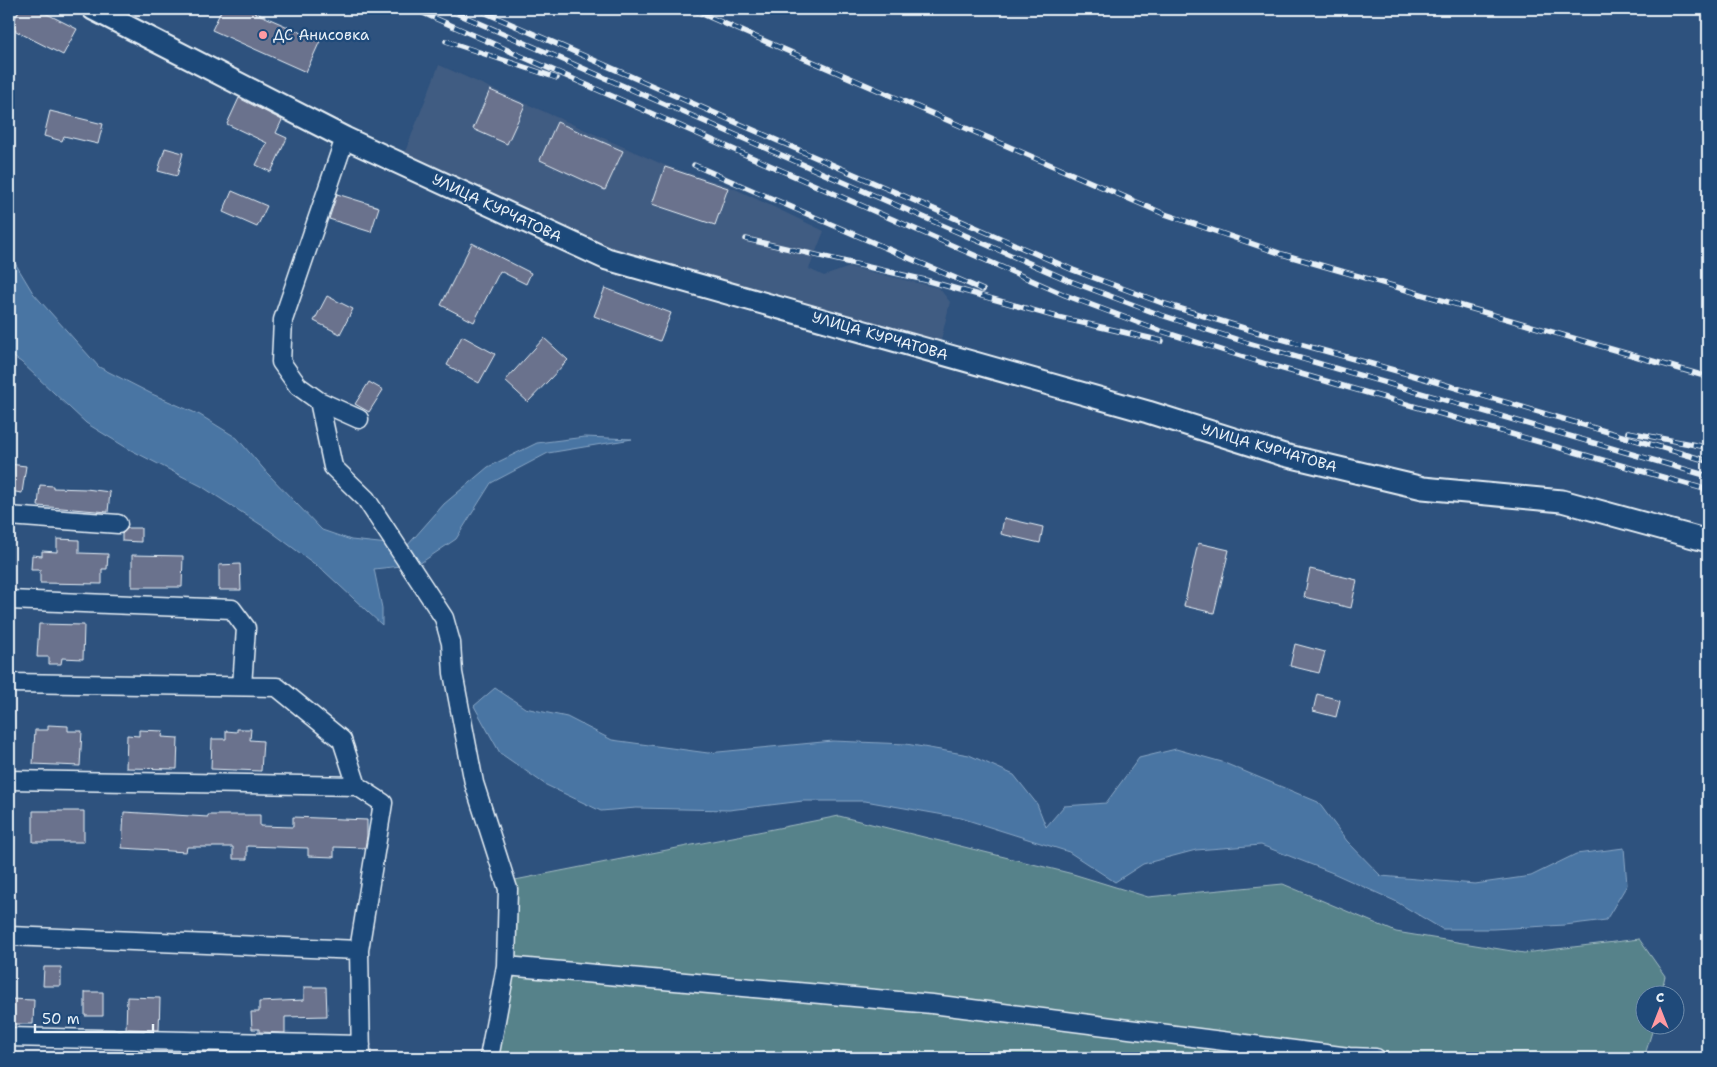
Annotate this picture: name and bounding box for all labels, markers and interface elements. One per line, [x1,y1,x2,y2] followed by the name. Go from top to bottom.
[273,25,370,45] place label: ДС Анисовка
[257,29,269,41] marker: ДС Анисовка
[429,169,565,247] street label: УЛИЦА КУРЧАТОВА
[810,307,951,365] street label: УЛИЦА КУРЧАТОВА
[1199,419,1340,477] street label: УЛИЦА КУРЧАТОВА
[1634,984,1684,1034] north arrow
[1656,988,1664,1006] text: С
[35,1002,152,1034] scale bar
[42,1009,80,1029] text: 50 m

